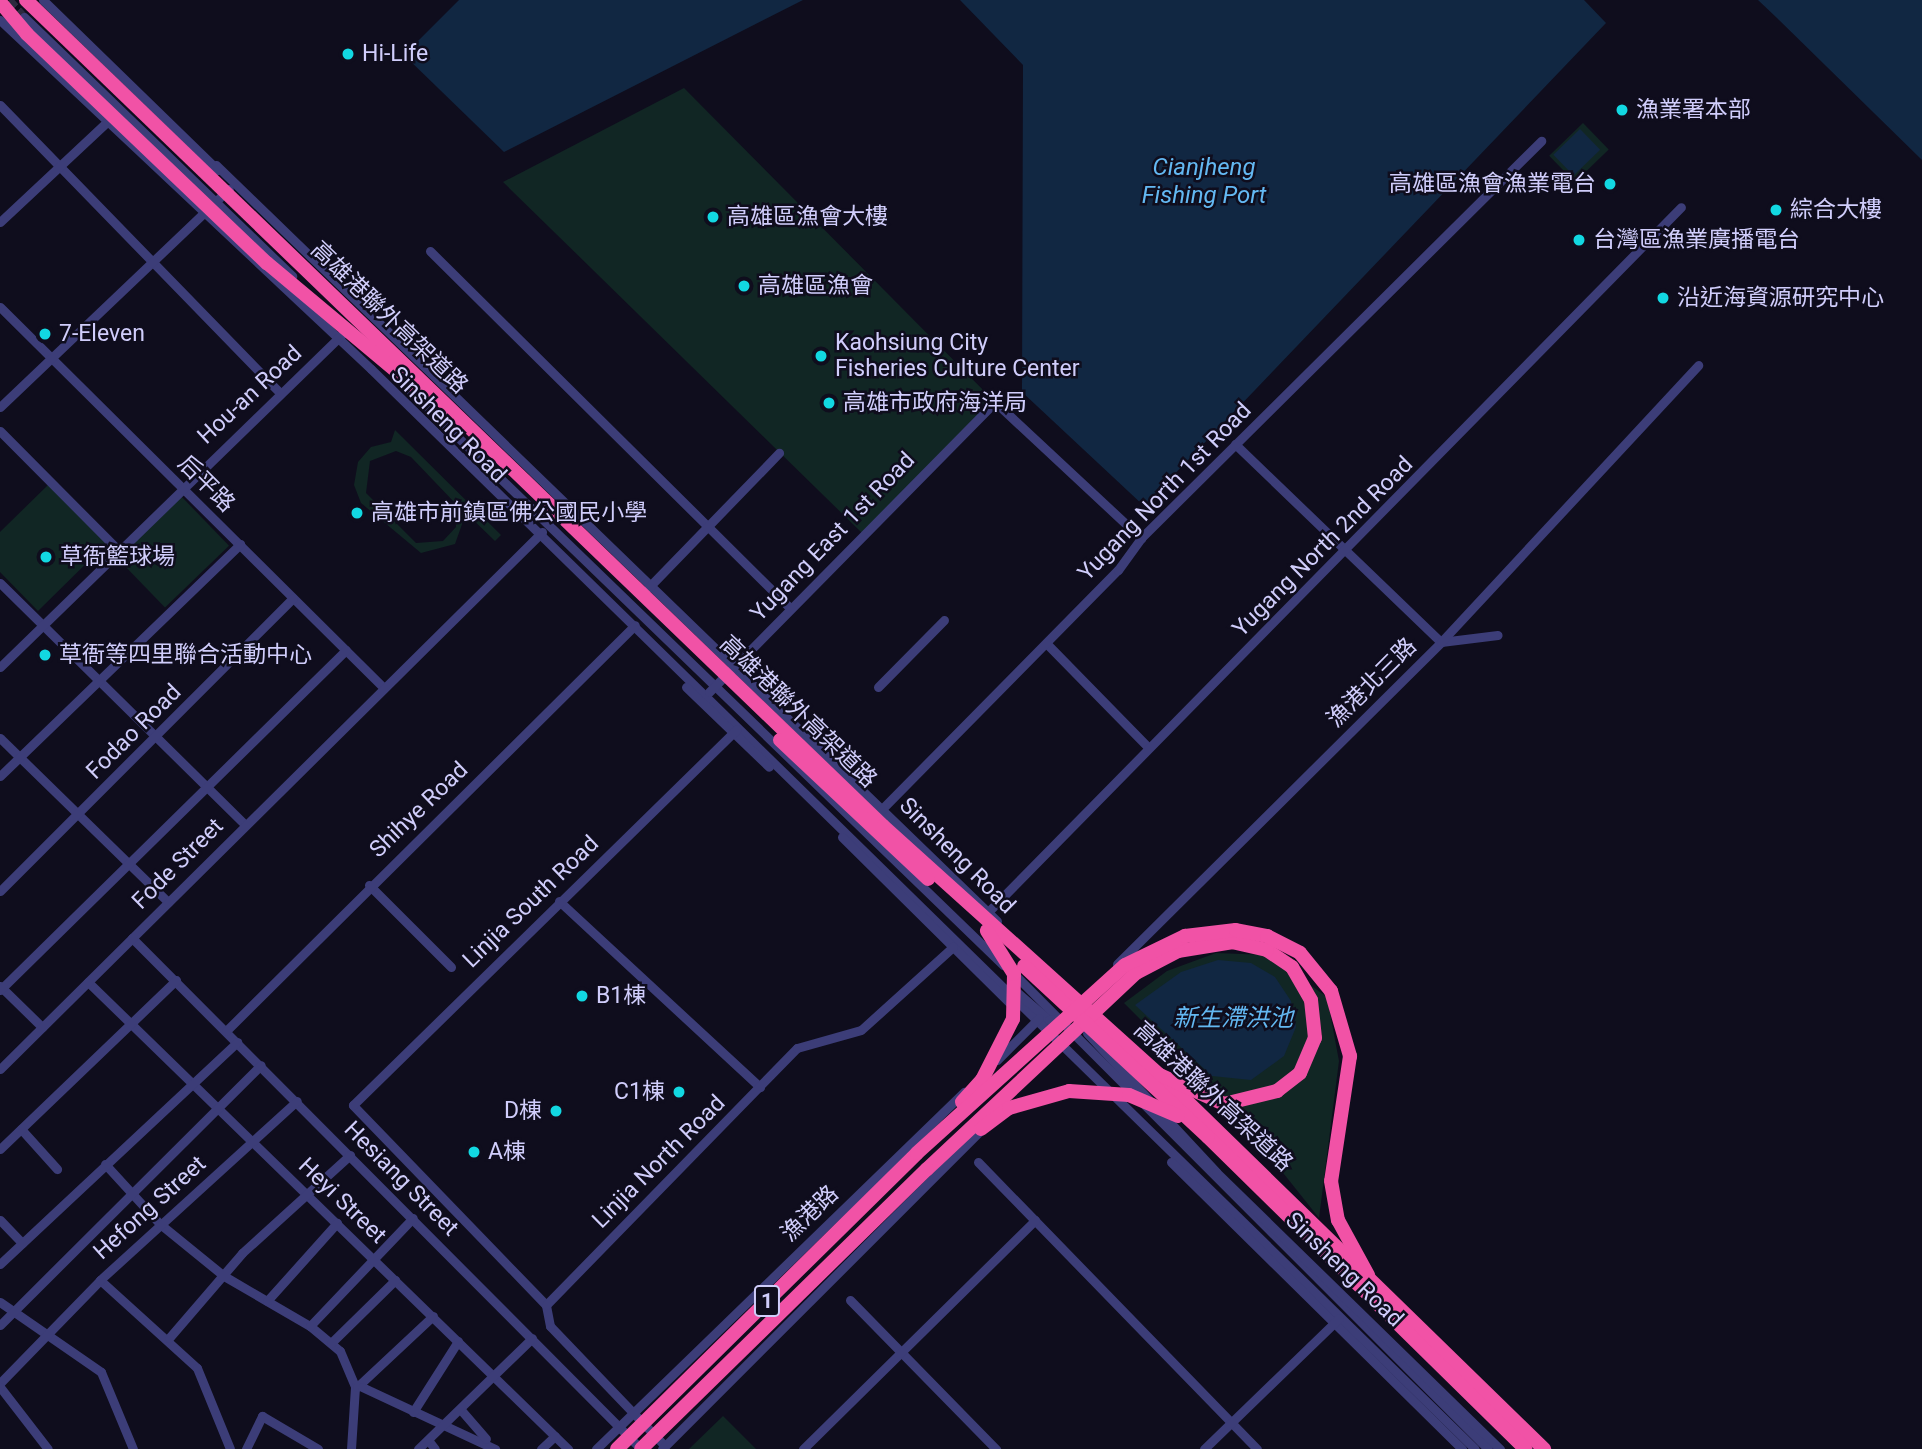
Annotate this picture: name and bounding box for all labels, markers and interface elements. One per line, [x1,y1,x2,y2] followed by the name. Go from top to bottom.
[362,40,428,68] place label: Hi-Life
[340,46,356,62] marker: Hi-Life
[1636,96,1751,124] place label: 漁業署本部
[1614,102,1630,118] marker: 漁業署本部
[1142,154,1266,210] water label: Cianjheng Fishing Port
[1389,170,1596,198] place label: 高雄區漁會漁業電台
[1602,176,1618,192] marker: 高雄區漁會漁業電台
[1790,196,1882,224] place label: 綜合大樓
[1768,202,1784,218] marker: 綜合大樓
[727,203,888,231] place label: 高雄區漁會大樓
[705,209,721,225] marker: 高雄區漁會大樓
[1593,226,1800,254] place label: 台灣區漁業廣播電台
[1571,232,1587,248] marker: 台灣區漁業廣播電台
[305,236,473,400] street label: 高雄港聯外高架道路
[758,272,873,300] place label: 高雄區漁會
[736,278,752,294] marker: 高雄區漁會
[1677,284,1884,312] place label: 沿近海資源研究中心
[1655,290,1671,306] marker: 沿近海資源研究中心
[59,320,145,348] place label: 7-Eleven
[37,326,53,342] marker: 7-Eleven
[835,329,1080,383] place label: Kaohsiung City Fisheries Culture Center
[192,340,308,450] street label: Hou-an Road
[813,348,829,364] marker: Kaohsiung City Fisheries Culture Center
[384,361,512,489] street label: Sinsheng Road
[843,389,1027,417] place label: 高雄市政府海洋局
[821,395,837,411] marker: 高雄市政府海洋局
[1073,397,1257,587] street label: Yugang North 1st Road
[745,447,921,627] street label: Yugang East 1st Road
[172,450,240,518] street label: 后平路
[1227,451,1419,643] street label: Yugang North 2nd Road
[371,499,647,527] place label: 高雄市前鎮區佛公國民小學
[349,505,365,521] marker: 高雄市前鎮區佛公國民小學
[60,543,175,571] place label: 草衙籃球場
[38,549,54,565] marker: 草衙籃球場
[714,630,882,794] street label: 高雄港聯外高架道路
[1322,633,1422,733] street label: 漁港北三路
[59,641,312,669] place label: 草衙等四里聯合活動中心
[37,647,53,663] marker: 草衙等四里聯合活動中心
[81,679,187,785] street label: Fodao Road
[364,756,474,864] street label: Shihye Road
[893,792,1021,920] street label: Sinsheng Road
[127,813,229,915] street label: Fode Street
[457,830,605,974] street label: Linjia South Road
[596,982,646,1010] place label: B1棟
[574,988,590,1004] marker: B1棟
[1173,1005,1293,1033] water label: 新生滯洪池
[1128,1016,1298,1178] street label: 高雄港聯外高架道路
[614,1078,665,1106] place label: C1棟
[671,1084,687,1100] marker: C1棟
[587,1090,731,1234] street label: Linjia North Road
[504,1097,542,1125] place label: D棟
[548,1103,564,1119] marker: D棟
[338,1116,464,1242] street label: Hesiang Street
[488,1138,526,1166] place label: A棟
[466,1144,482,1160] marker: A棟
[88,1150,212,1266] street label: Hefong Street
[292,1152,392,1250] street label: Heyi Street
[776,1180,844,1248] street label: 漁港路
[1279,1207,1409,1333] street label: Sinsheng Road
[753,1284,781,1318] road number: 1

